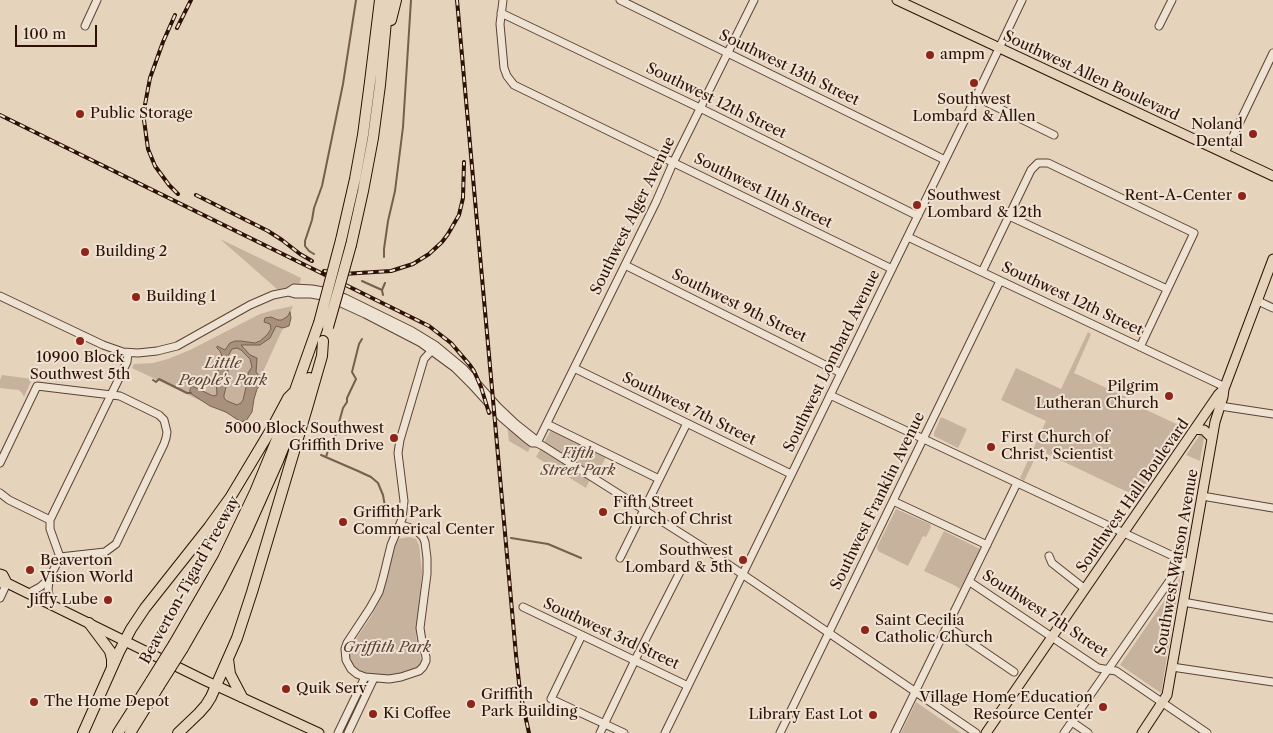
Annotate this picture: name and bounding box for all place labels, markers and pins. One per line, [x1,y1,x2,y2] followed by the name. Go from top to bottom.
[940,46,985,64] place label: ampm
[924,49,936,61] marker: ampm
[968,77,980,89] marker: Southwest Lombard & Allen
[912,91,1036,126] place label: Southwest Lombard & Allen
[90,105,193,123] place label: Public Storage
[74,108,86,120] marker: Public Storage
[1191,116,1243,151] place label: Noland Dental
[1247,128,1259,140] marker: Noland Dental
[927,187,1042,222] place label: Southwest Lombard & 12th
[1124,187,1232,205] place label: Rent-A-Center
[1236,190,1248,202] marker: Rent-A-Center
[911,199,923,211] marker: Southwest Lombard & 12th
[95,243,167,261] place label: Building 2
[79,246,91,258] marker: Building 2
[146,288,216,306] place label: Building 1
[130,291,142,303] marker: Building 1
[74,335,86,347] marker: 10900 Block Southwest 5th
[30,349,130,384] place label: 10900 Block Southwest 5th
[1036,378,1159,413] place label: Pilgrim Lutheran Church
[1163,390,1175,402] marker: Pilgrim Lutheran Church
[225,420,384,455] place label: 5000 Block Southwest Griffith Drive
[1001,429,1113,464] place label: First Church of Christ, Scientist
[388,432,400,444] marker: 5000 Block Southwest Griffith Drive
[985,441,997,453] marker: First Church of Christ, Scientist
[613,494,733,529] place label: Fifth Street Church of Christ
[353,504,495,539] place label: Griffith Park Commerical Center
[597,506,609,518] marker: Fifth Street Church of Christ
[337,516,349,528] marker: Griffith Park Commerical Center
[625,542,733,577] place label: Southwest Lombard & 5th
[40,552,133,587] place label: Beaverton Vision World
[737,554,749,566] marker: Southwest Lombard & 5th
[24,564,36,576] marker: Beaverton Vision World
[29,591,98,609] place label: Jiffy Lube
[102,594,114,606] marker: Jiffy Lube
[875,612,993,647] place label: Saint Cecilia Catholic Church
[859,624,871,636] marker: Saint Cecilia Catholic Church
[296,680,367,698] place label: Quik Serv
[280,683,292,695] marker: Quik Serv
[481,686,577,721] place label: Griffith Park Building
[920,689,1093,724] place label: Village Home Education Resource Center
[44,693,169,711] place label: The Home Depot
[28,696,40,708] marker: The Home Depot
[465,698,477,710] marker: Griffith Park Building
[1097,701,1109,713] marker: Village Home Education Resource Center
[383,705,451,723] place label: Ki Coffee
[748,706,863,724] place label: Library East Lot
[367,708,379,720] marker: Ki Coffee
[867,709,879,721] marker: Library East Lot

